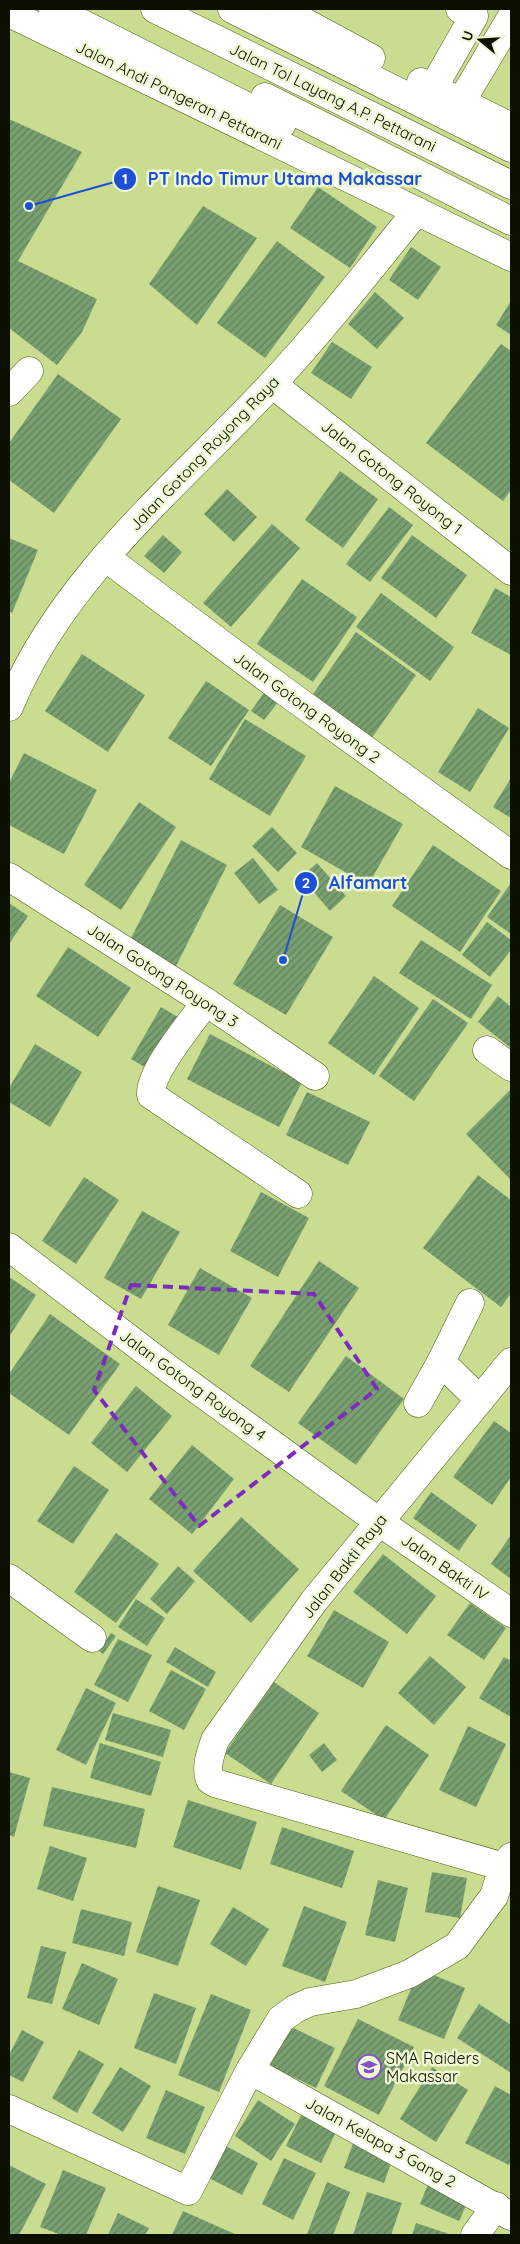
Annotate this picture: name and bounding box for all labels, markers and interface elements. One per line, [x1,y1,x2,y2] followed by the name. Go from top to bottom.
[455,15,505,65] north arrow
[458,29,478,43] text: U
[73,36,285,154] street label: Jalan Andi Pangeran Pettarani
[226,38,440,156] street label: Jalan Tol Layang A.P. Pettarani
[112,162,432,195] callout: PT Indo Timur Utama Makassar
[148,167,422,190] text: PT Indo Timur Utama Makassar
[122,169,128,188] text: 1
[125,372,283,534] street label: Jalan Gotong Royong Raya
[317,416,467,538] street label: Jalan Gotong Royong 1
[230,647,384,767] street label: Jalan Gotong Royong 2
[294,866,418,899] callout: Alfamart
[329,871,407,894] text: Alfamart
[302,873,310,892] text: 2
[84,919,242,1031] street label: Jalan Gotong Royong 3
[116,1325,270,1445] street label: Jalan Gotong Royong 4
[297,1510,391,1622] street label: Jalan Bakti Raya
[397,1529,493,1605] street label: Jalan Bakti IV
[386,2048,479,2086] place label: SMA Raiders Makassar
[356,2054,382,2080] school or university icon: SMA Raiders Makassar
[302,2092,460,2192] street label: Jalan Kelapa 3 Gang 2

